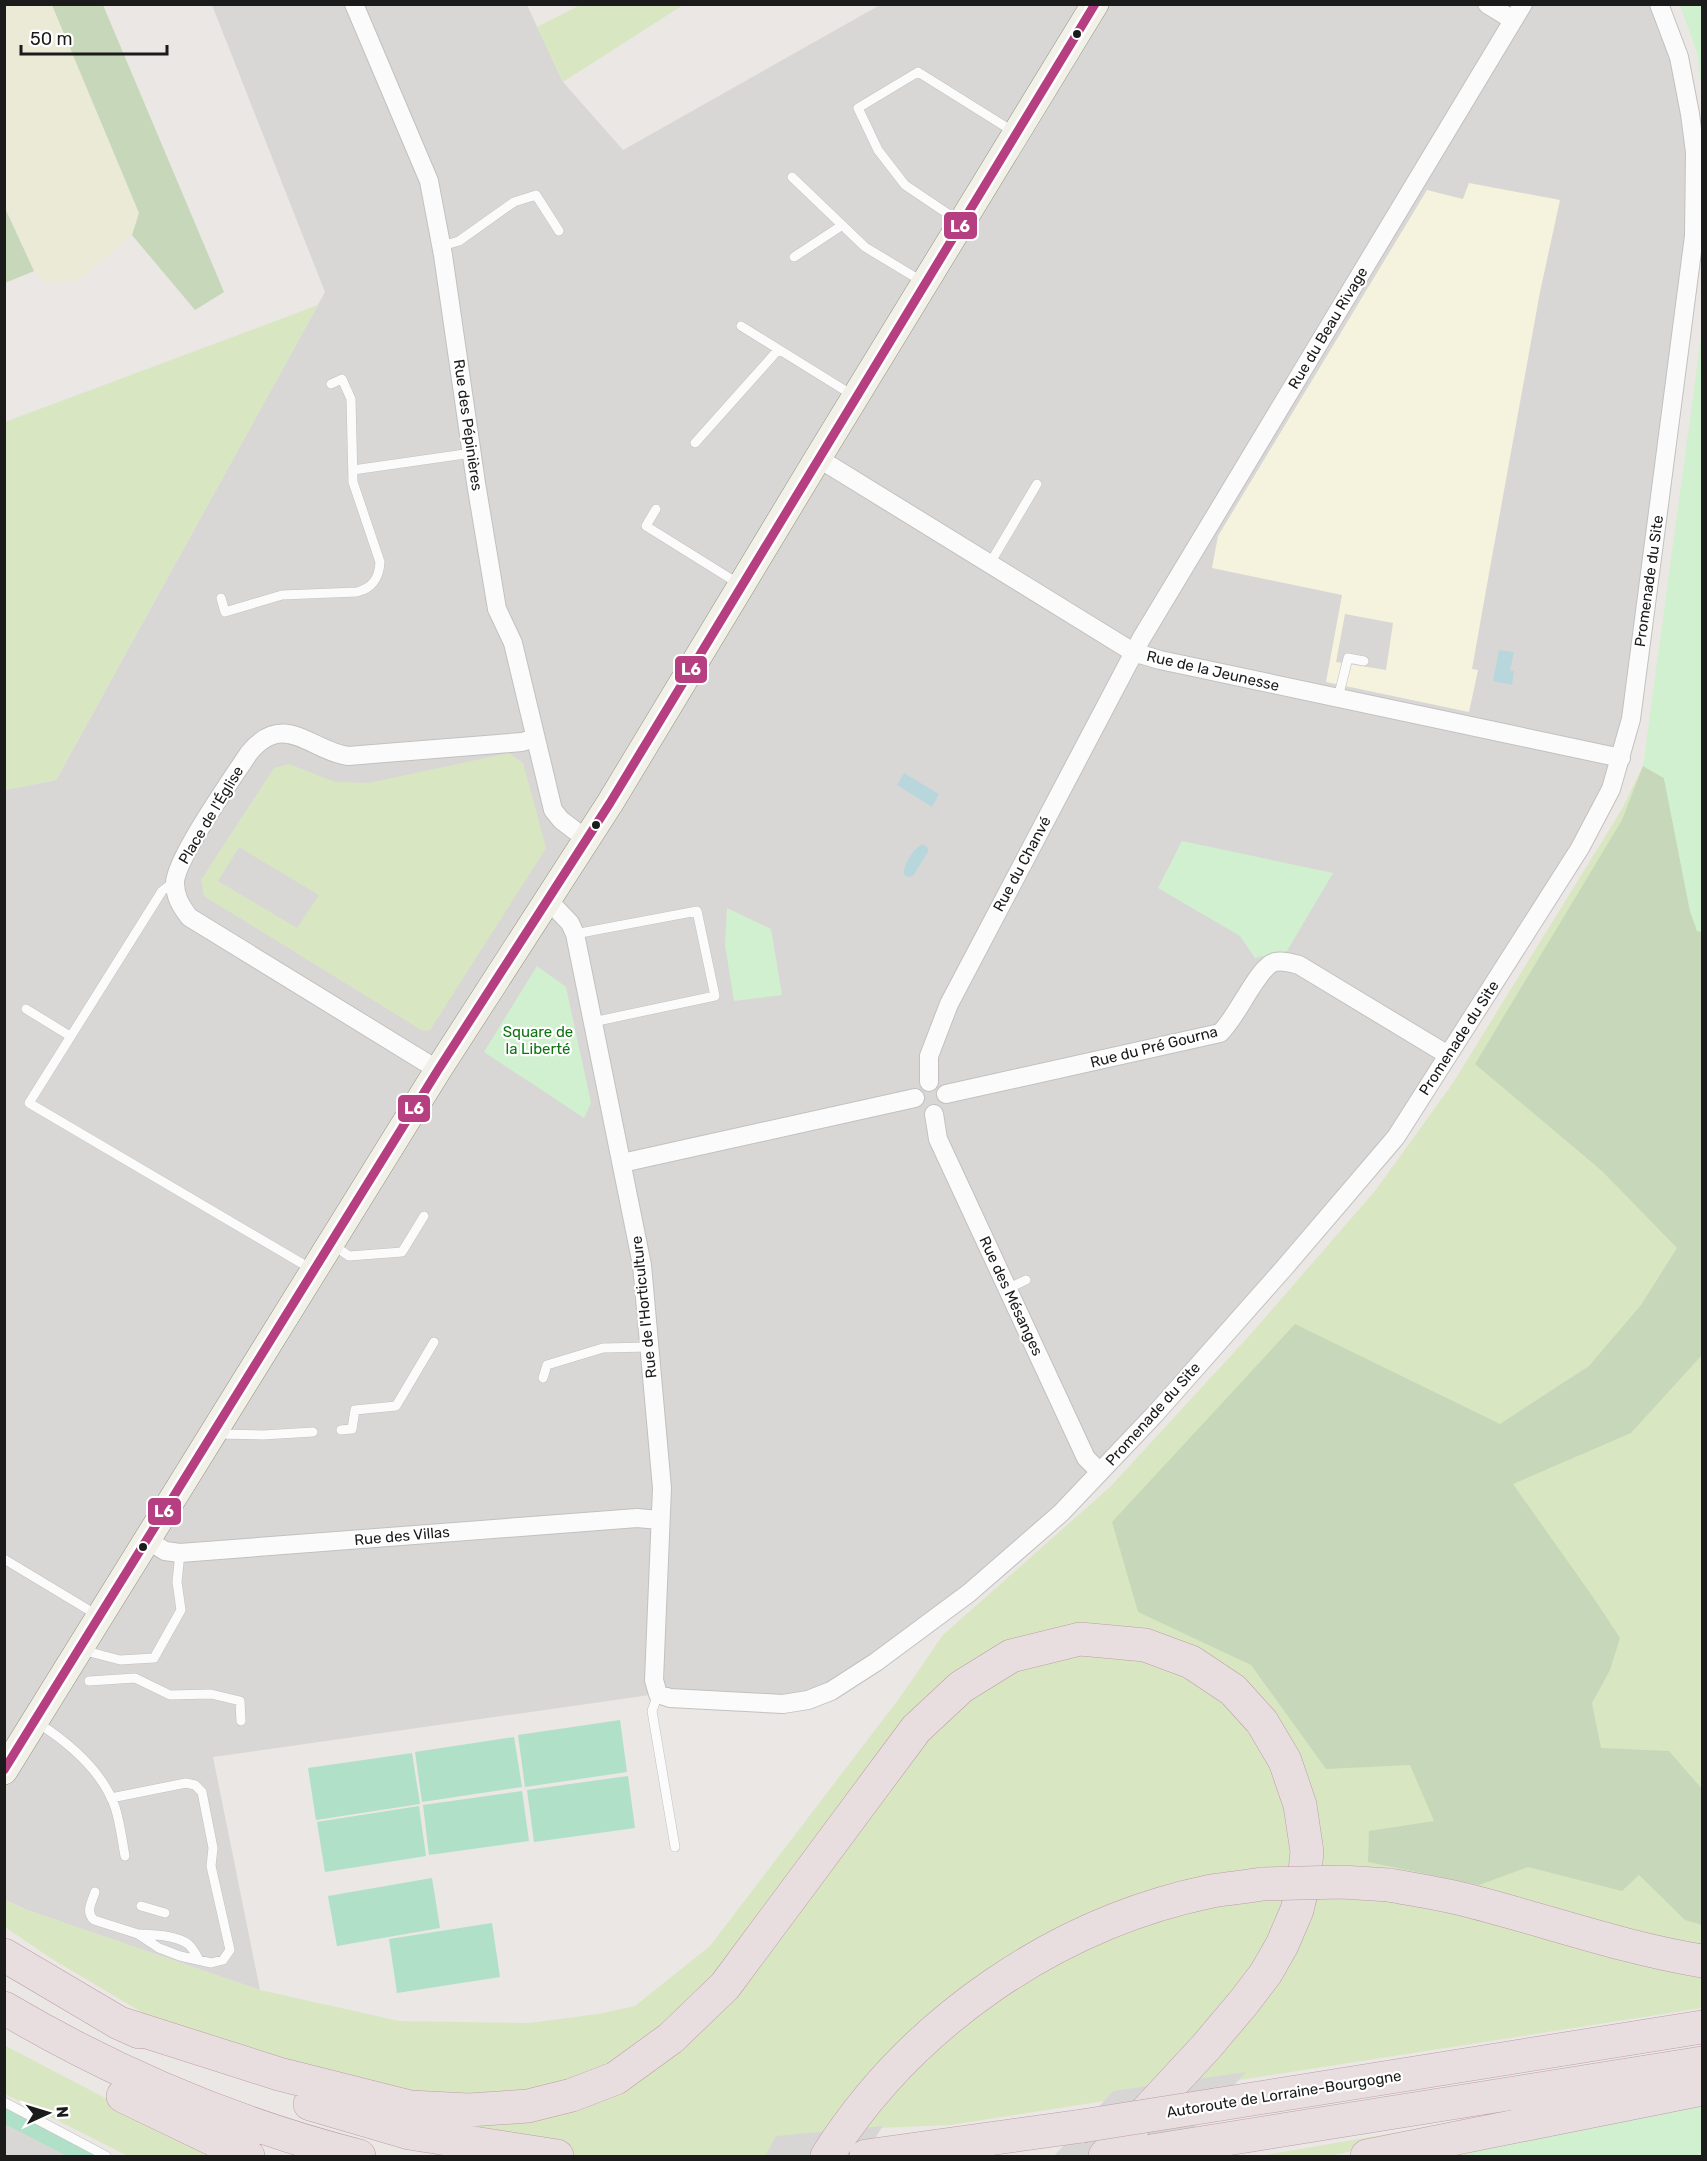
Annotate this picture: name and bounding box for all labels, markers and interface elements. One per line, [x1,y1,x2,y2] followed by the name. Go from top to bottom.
[21,18,166,56] scale bar
[30,28,73,50] text: 50 m
[1071,28,1083,40] unlabelled marker
[943,211,978,240] line badge: L6
[950,217,970,236] text: L6
[1284,264,1372,392] street label: Rue du Beau Rivage
[450,358,486,492] street label: Rue des Pépinières
[1631,514,1667,648] street label: Promenade du Site
[1145,647,1281,695] street label: Rue de la Jeunesse
[674,655,708,684] line badge: L6
[681,660,701,679] text: L6
[175,763,247,867] street label: Place de l'Église
[989,813,1055,915] street label: Rue du Chanvé
[590,819,602,831] unlabelled marker
[1415,977,1503,1099] street label: Promenade du Site
[1088,1022,1220,1072] street label: Rue du Pré Gourna
[503,1023,573,1058] park label: Square de la Liberté
[397,1094,431,1123] line badge: L6
[404,1099,424,1118] text: L6
[975,1233,1047,1359] street label: Rue des Mésanges
[628,1235,660,1379] street label: Rue de l'Horticulture
[1102,1359,1204,1469] street label: Promenade du Site
[147,1497,182,1526] line badge: L6
[154,1502,174,1521] text: L6
[353,1523,451,1549] street label: Rue des Villas
[137,1541,149,1553] unlabelled marker
[1165,2067,1403,2121] street label: Autoroute de Lorraine-Bourgogne
[18,2083,78,2143] north arrow
[53,2106,72,2118] text: N

